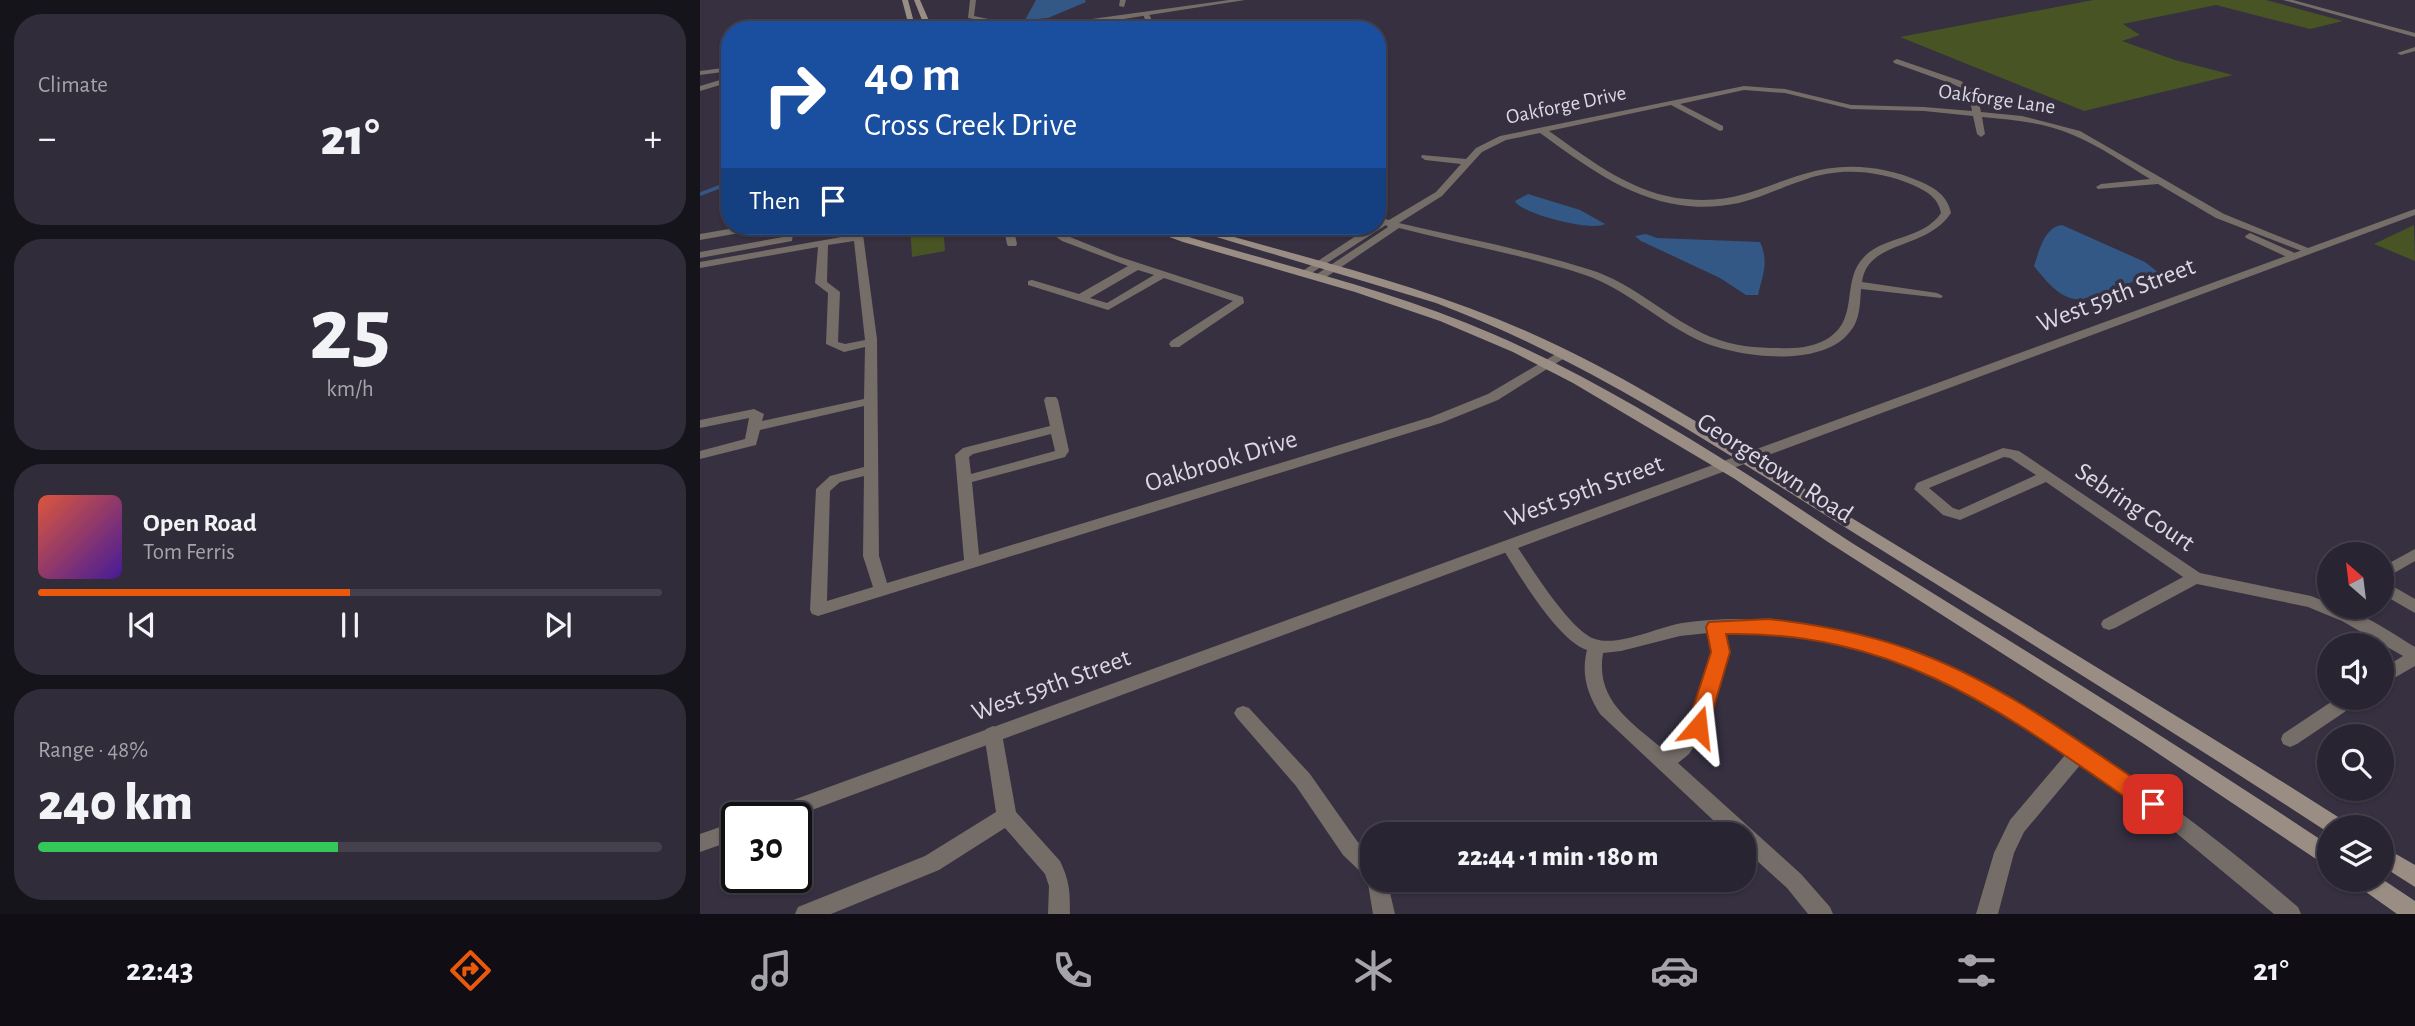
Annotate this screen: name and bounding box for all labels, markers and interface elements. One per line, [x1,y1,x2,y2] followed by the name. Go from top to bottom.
[749,49,840,140] icon: right
[864,51,961,100] text: 40 m
[38,74,108,97] text: Climate
[1937,80,2057,118] street label: Oakforge Lane
[1504,82,1628,128] street label: Oakforge Drive
[864,109,1077,141] text: Cross Creek Drive
[320,112,380,164] text: 21°
[38,120,56,158] text: −
[644,120,662,158] text: +
[814,182,852,220] icon: arrive
[749,188,800,214] text: Then
[2034,253,2198,337] street label: West 59th Street
[309,285,391,376] text: 25
[326,378,374,401] text: km/h
[1692,408,1858,528] street label: Georgetown Road
[1142,426,1300,496] street label: Oakbrook Drive
[1501,450,1667,532] street label: West 59th Street
[2071,458,2199,556] street label: Sebring Court
[143,510,257,536] text: Open Road
[143,541,235,564] text: Tom Ferris
[2317,542,2394,620] north arrow
[2317,542,2394,892] map controls
[123,606,161,644] icon: previous
[331,606,369,644] icon: pause
[539,606,577,644] icon: next
[2317,633,2394,710] button: sound
[968,644,1134,726] street label: West 59th Street
[1661,690,1735,764] position arrow
[2317,724,2394,801] button: search
[38,739,148,762] text: Range · 48%
[2123,774,2183,834] pin
[38,777,193,829] text: 240 km
[2134,785,2172,823] icon: arrive
[721,802,812,893] speed limit sign: 30
[2317,815,2394,892] button: layers
[1458,844,1658,870] text: 22:44 · 1 min · 180 m
[446,946,495,995] icon: directions
[747,946,796,995] icon: music
[1048,946,1097,995] icon: phone
[1349,946,1398,995] icon: climate
[1650,946,1699,995] icon: car
[1952,946,2001,995] icon: filters
[126,954,193,986] text: 22:43
[2253,954,2289,986] text: 21°

